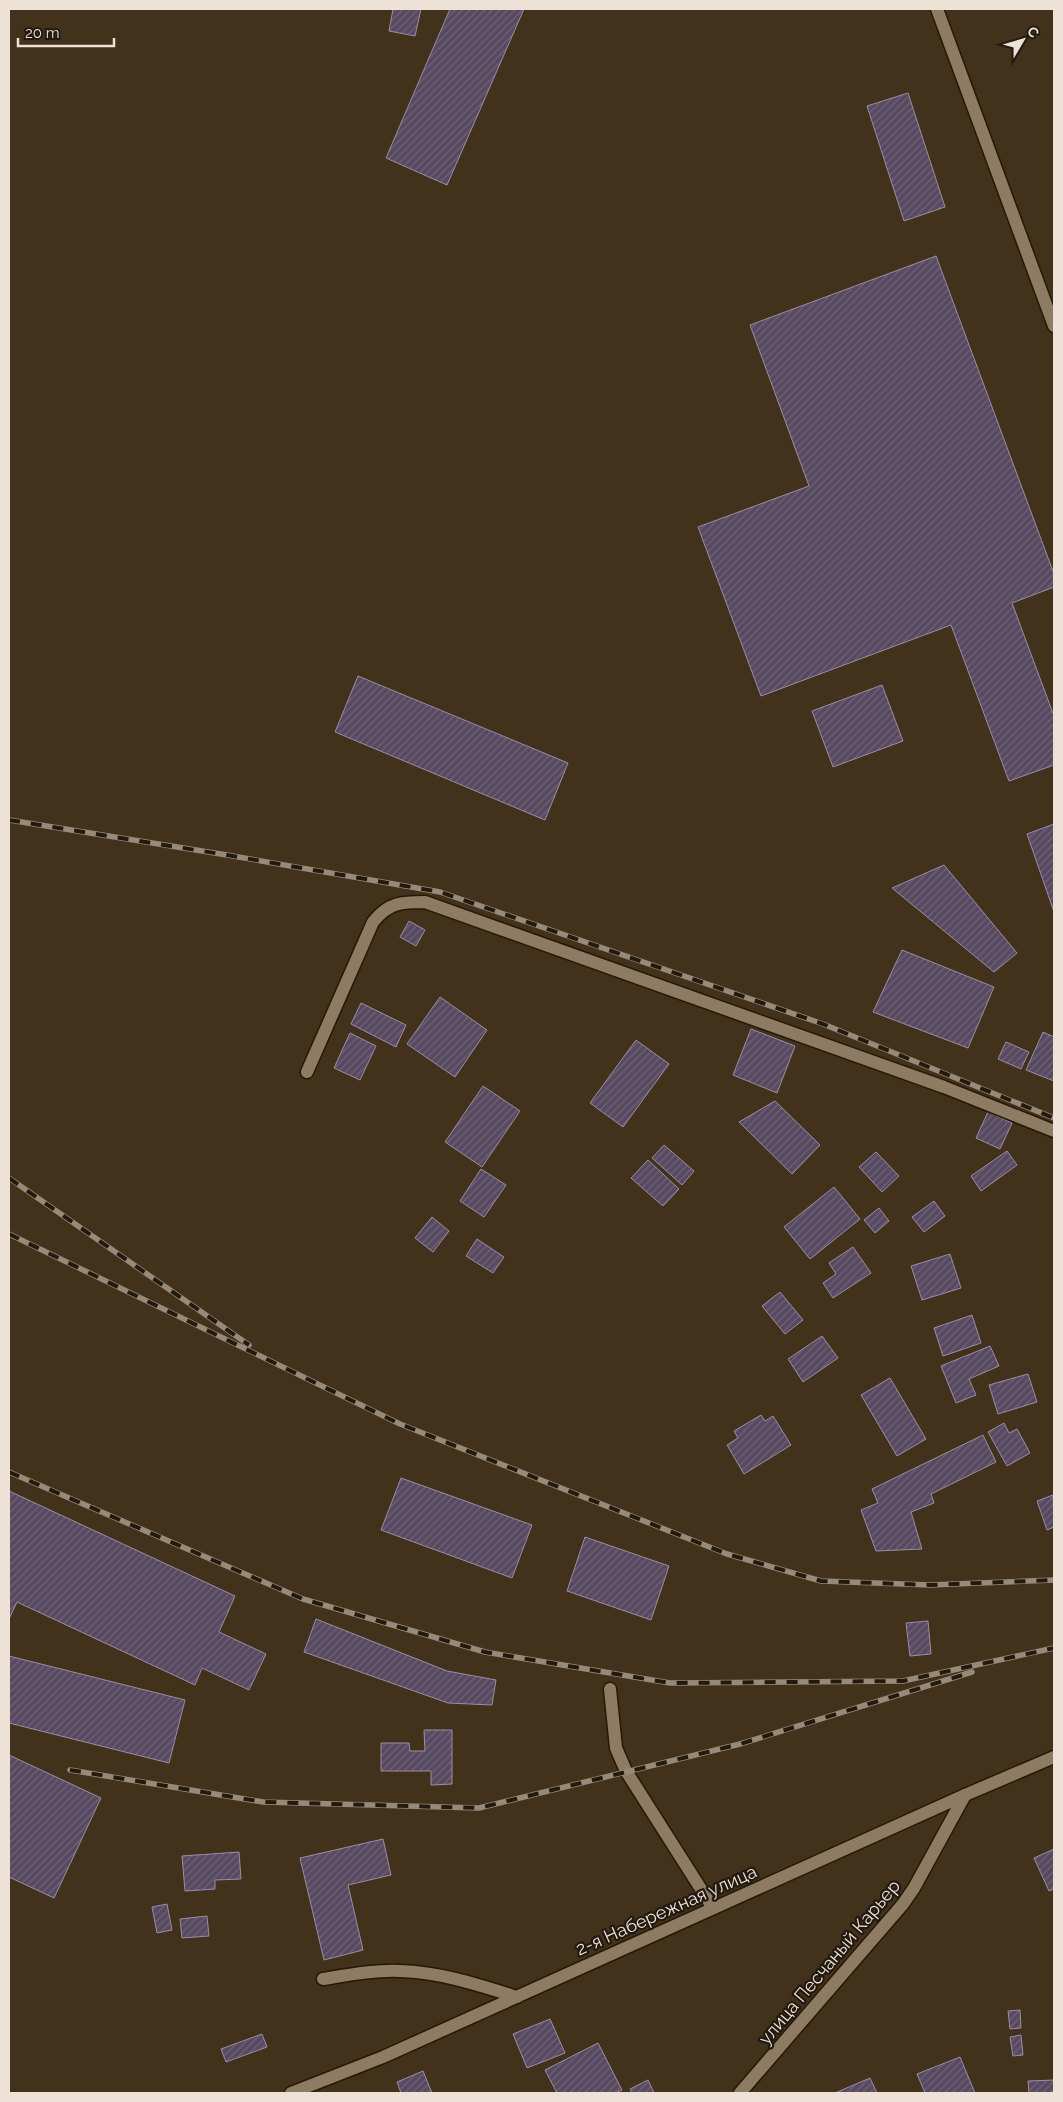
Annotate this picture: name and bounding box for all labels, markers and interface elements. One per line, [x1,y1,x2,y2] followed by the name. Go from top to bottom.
[18,15,114,47] scale bar
[998,15,1048,65] north arrow
[1024,23,1043,41] text: С
[25,24,60,42] text: 20 m
[572,1861,760,1959] street label: 2-я Набережная улица
[754,1875,904,2049] street label: улица Песчаный Карьер

